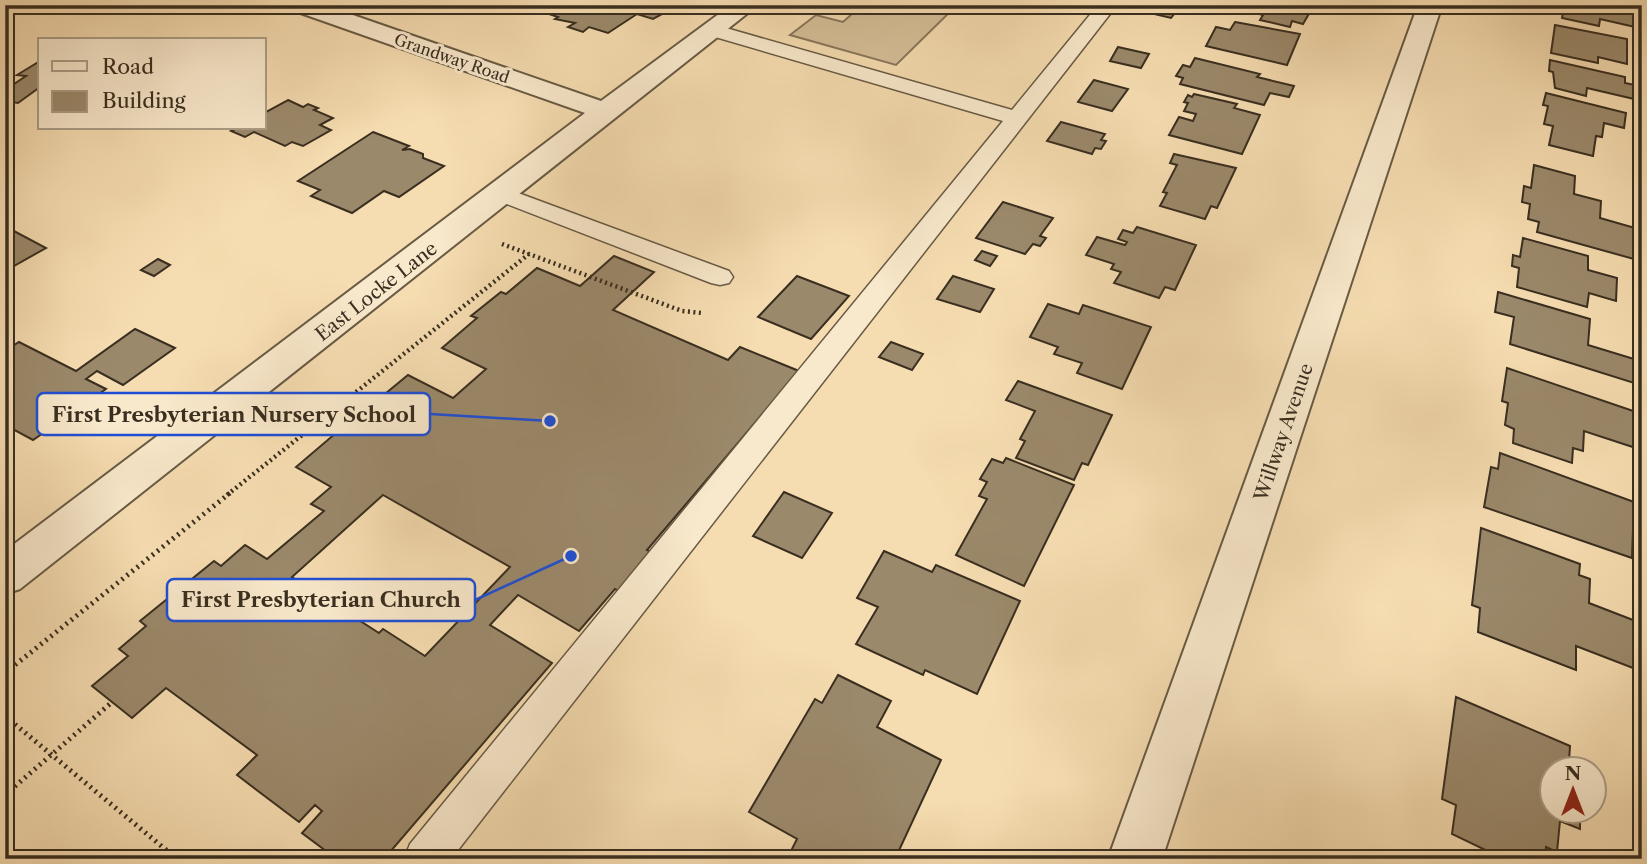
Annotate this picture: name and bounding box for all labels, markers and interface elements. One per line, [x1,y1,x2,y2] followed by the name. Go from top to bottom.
[392,29,513,87] street label: Grandway Road
[38,38,266,130] legend
[102,54,154,79] text: Road
[102,88,187,113] text: Building
[311,237,442,346] street label: East Locke Lane
[1249,360,1318,505] street label: Willway Avenue
[37,393,430,435] callout: First Presbyterian Nursery School
[52,402,416,427] text: First Presbyterian Nursery School
[167,579,475,621] callout: First Presbyterian Church
[181,587,462,612] text: First Presbyterian Church
[1538,756,1608,826] north arrow
[1565,762,1581,785] text: N

